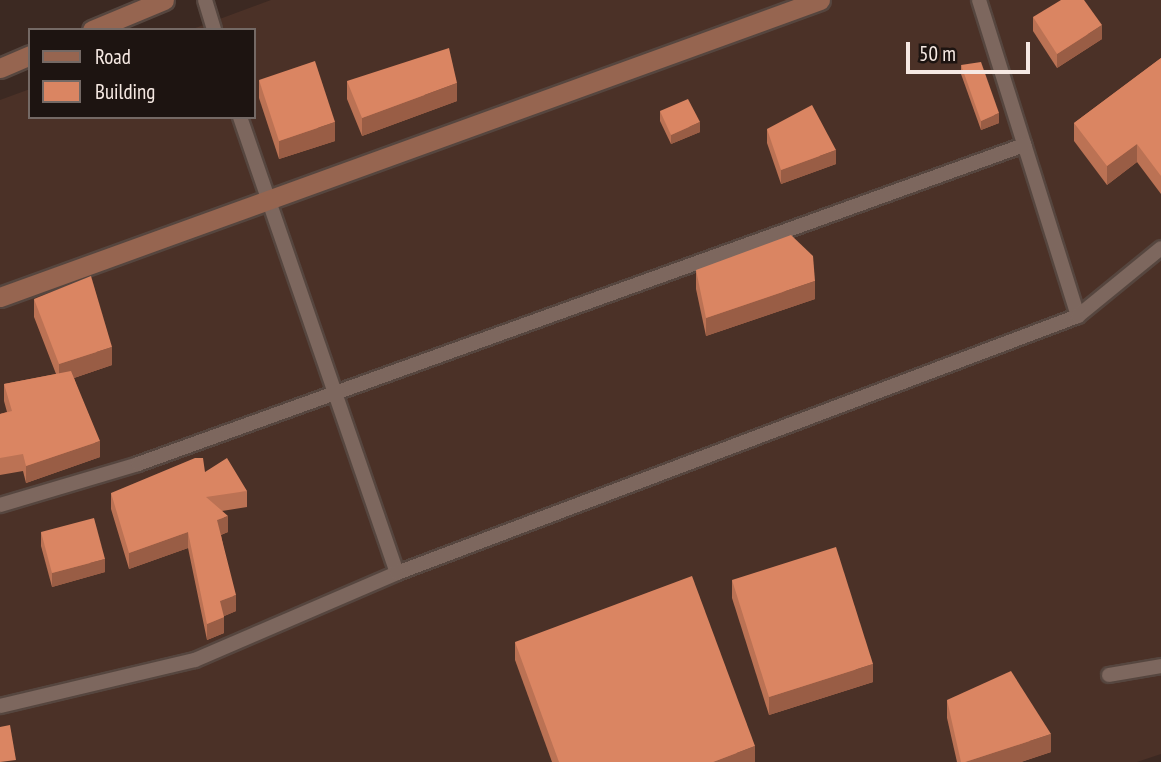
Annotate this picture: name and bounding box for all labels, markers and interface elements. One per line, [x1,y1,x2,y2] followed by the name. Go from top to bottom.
[28,28,256,119] legend
[909,28,1033,72] scale bar
[919,40,956,67] text: 50 m
[95,43,131,70] text: Road
[95,78,155,105] text: Building

